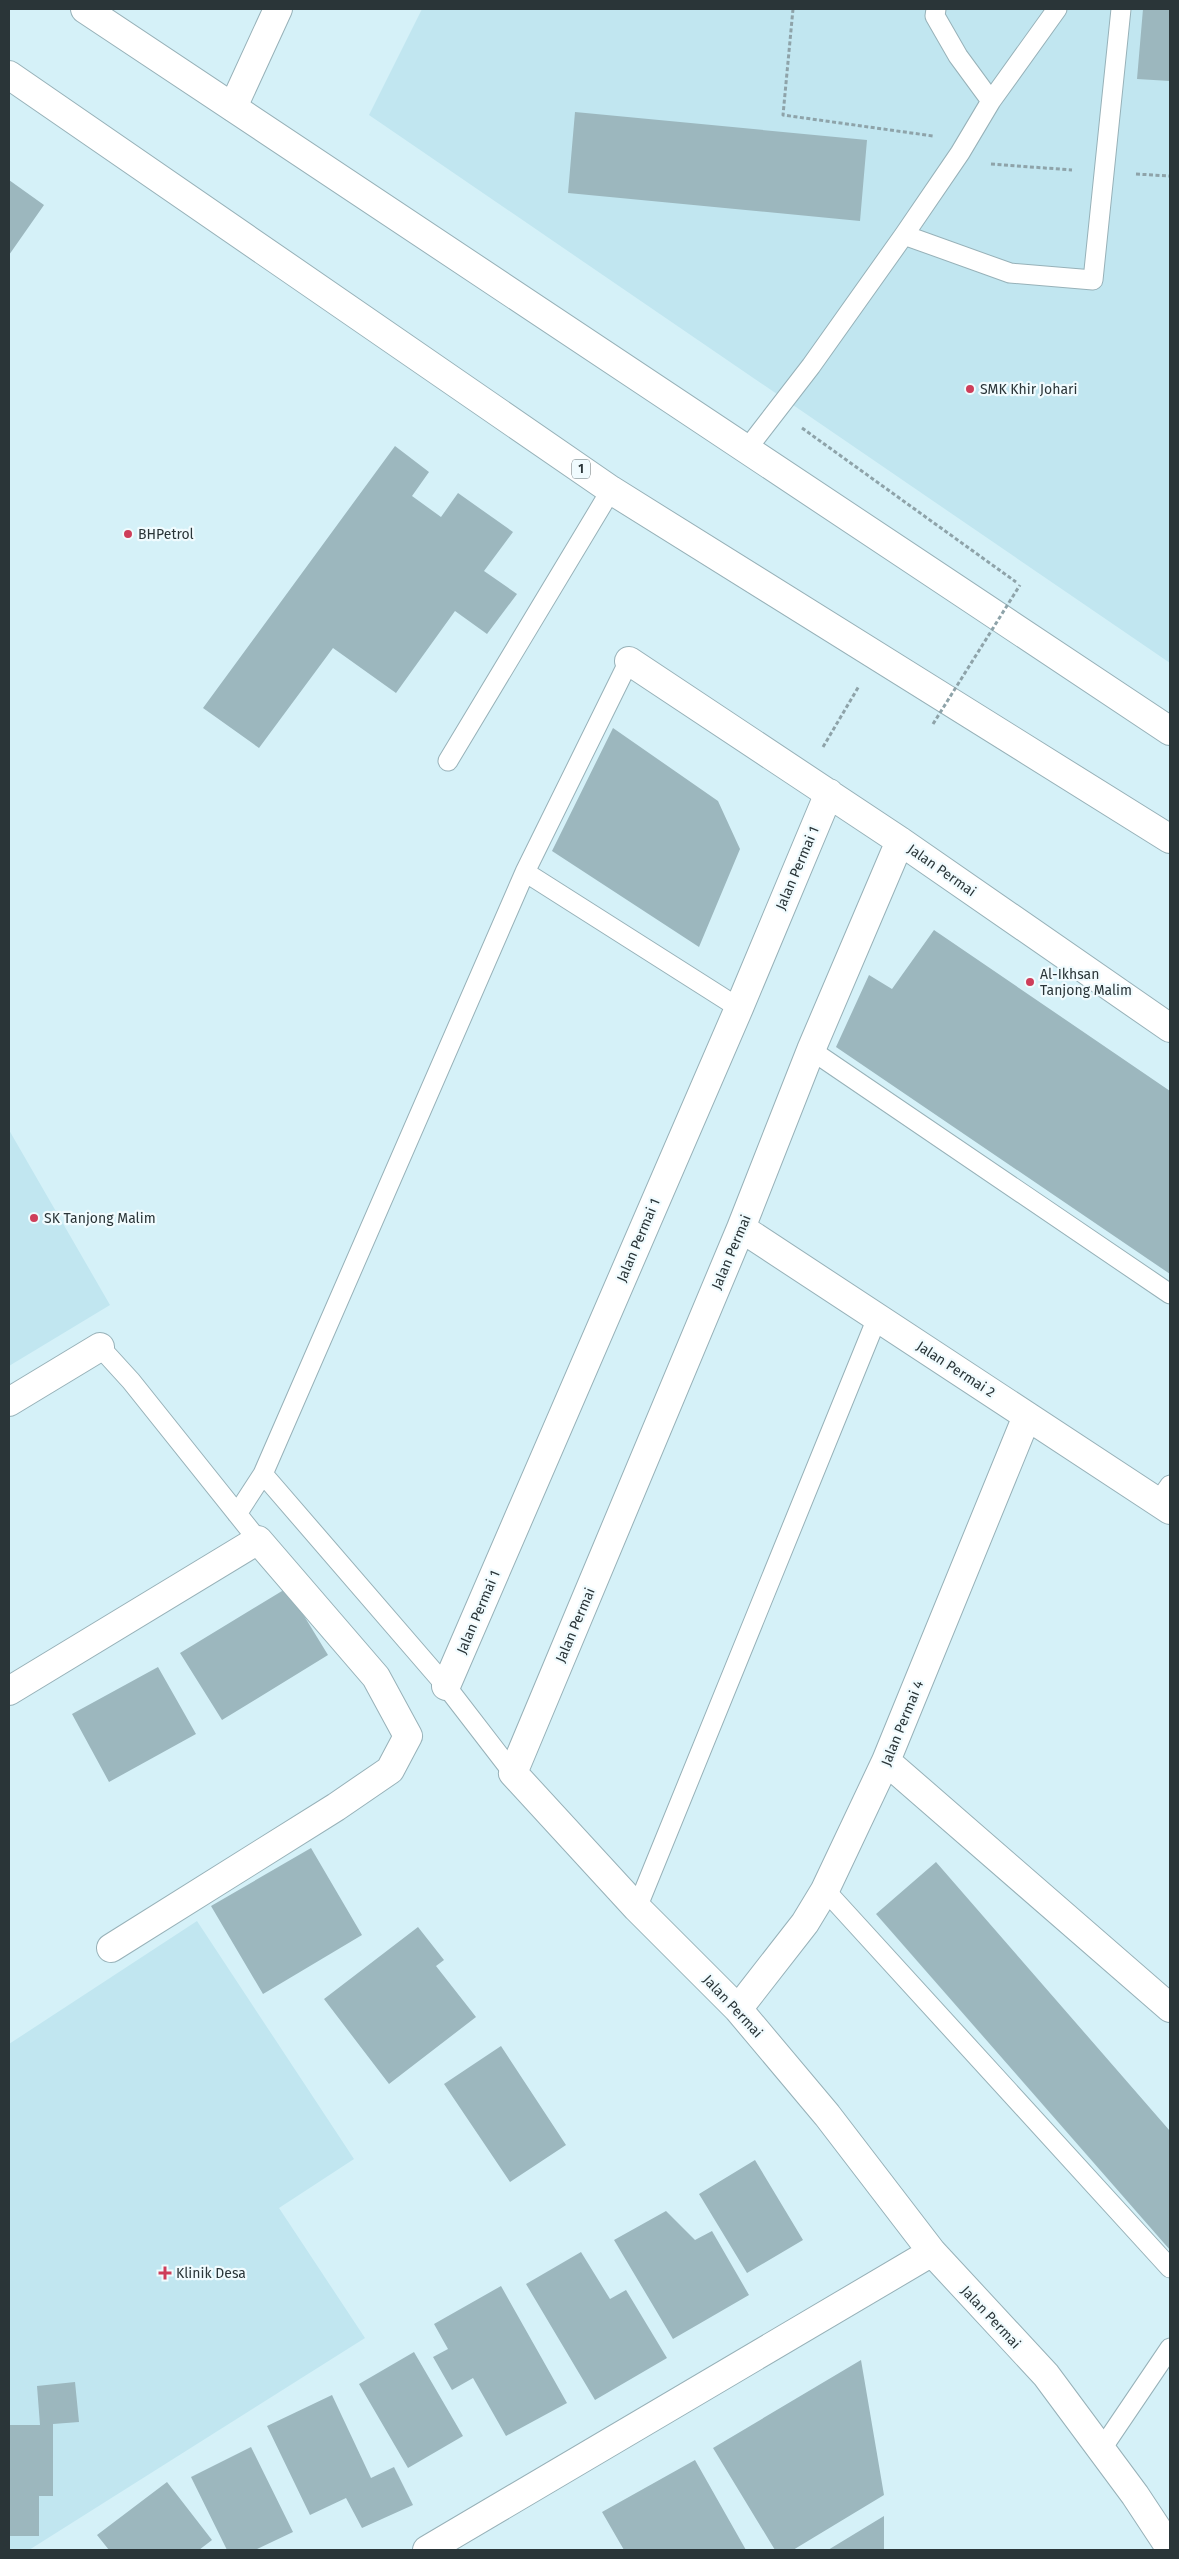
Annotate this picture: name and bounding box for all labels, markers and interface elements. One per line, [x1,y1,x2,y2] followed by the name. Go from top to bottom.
[980,381,1077,398] place label: SMK Khir Johari
[964,383,976,395] marker: SMK Khir Johari
[572,459,590,478] road number: 1
[138,526,194,543] place label: BHPetrol
[122,528,134,540] marker: BHPetrol
[772,824,823,913] street label: Jalan Permai 1
[904,841,979,900] street label: Jalan Permai
[1040,966,1132,999] place label: Al-Ikhsan Tanjong Malim
[1024,976,1036,988] marker: Al-Ikhsan Tanjong Malim
[613,1196,664,1285] street label: Jalan Permai 1
[44,1210,156,1227] place label: SK Tanjong Malim
[28,1212,40,1224] marker: SK Tanjong Malim
[708,1212,755,1292] street label: Jalan Permai
[913,1338,998,1401] street label: Jalan Permai 2
[453,1568,504,1657] street label: Jalan Permai 1
[552,1585,599,1665] street label: Jalan Permai
[878,1677,928,1768] street label: Jalan Permai 4
[699,1971,766,2041] street label: Jalan Permai
[176,2265,246,2282] place label: Klinik Desa
[158,2266,172,2280] marker: Klinik Desa
[957,2282,1024,2352] street label: Jalan Permai

